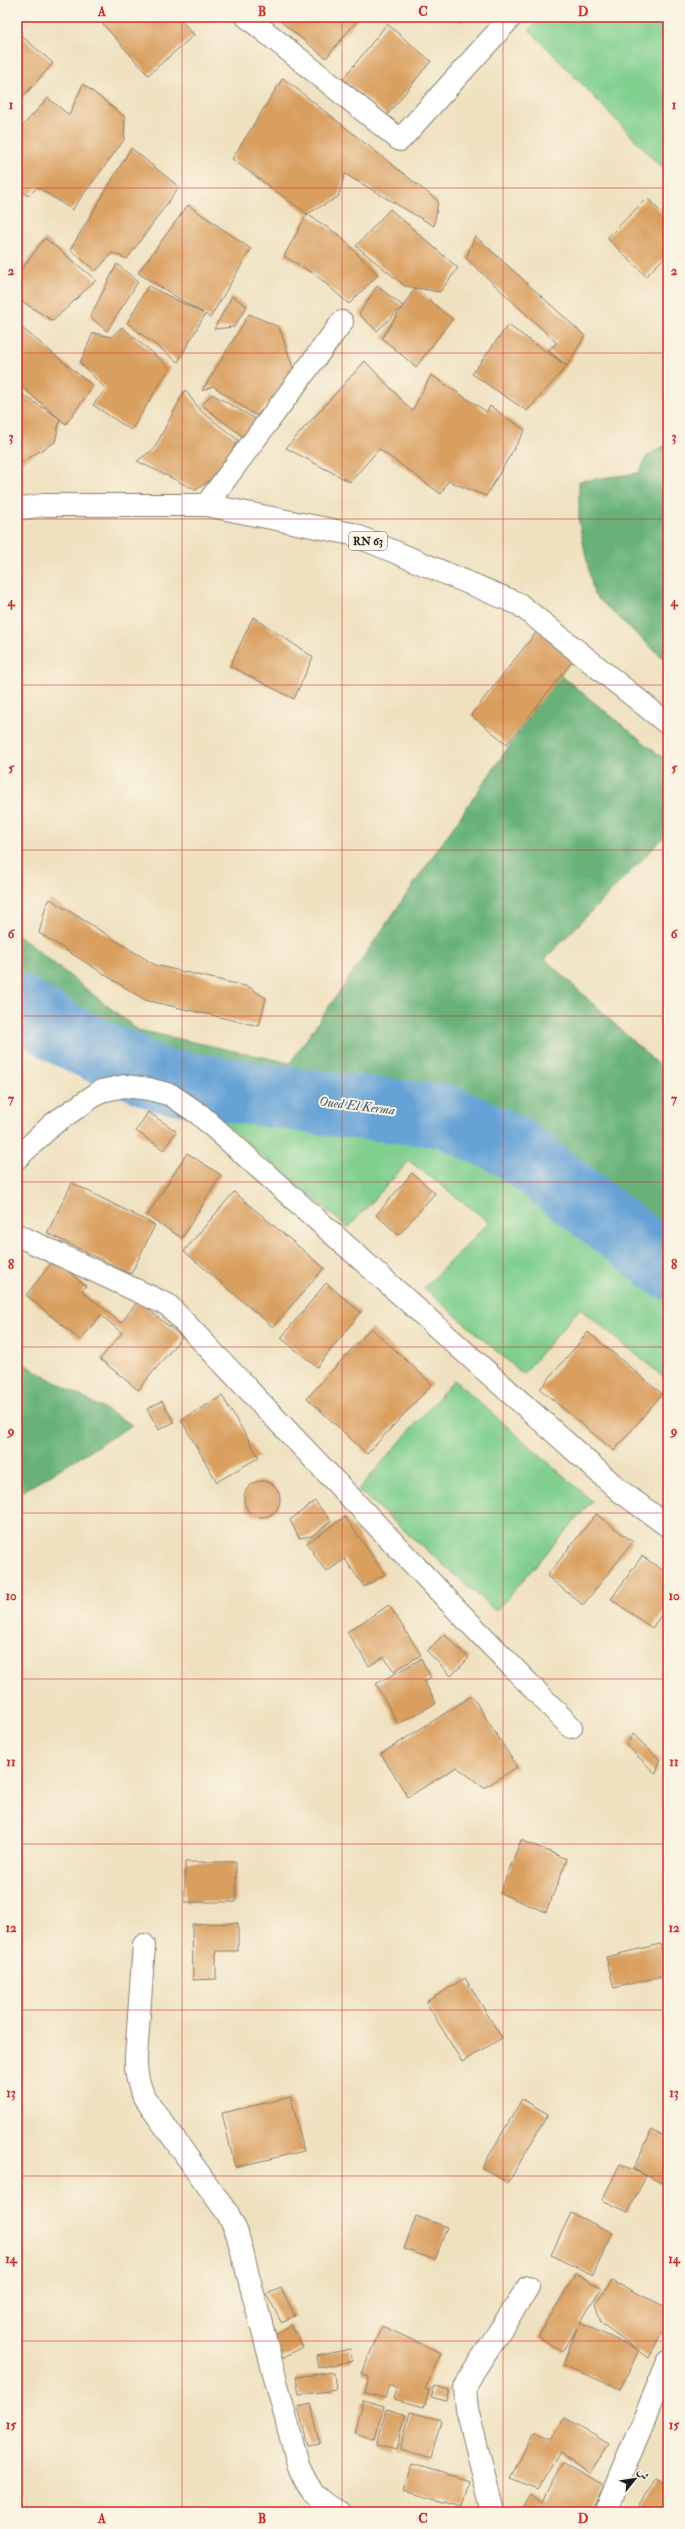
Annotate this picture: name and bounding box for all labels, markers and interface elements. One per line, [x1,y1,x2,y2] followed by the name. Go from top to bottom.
[97,4,107,20] text: A
[258,4,266,20] text: B
[418,4,428,20] text: C
[578,4,589,20] text: D
[9,97,14,113] text: 1
[672,97,677,113] text: 1
[8,263,15,279] text: 2
[671,263,678,279] text: 2
[9,429,14,445] text: 3
[672,429,677,445] text: 3
[349,532,387,550] road number: RN 63
[6,594,15,610] text: 4
[669,594,678,610] text: 4
[8,760,14,776] text: 5
[671,760,677,776] text: 5
[8,926,16,942] text: 6
[671,926,679,942] text: 6
[8,1091,15,1107] text: 7
[671,1091,678,1107] text: 7
[318,1093,396,1119] water label: Oued El Kerma
[8,1257,14,1273] text: 8
[671,1257,677,1273] text: 8
[6,1423,15,1439] text: 9
[669,1423,678,1439] text: 9
[5,1588,17,1604] text: 10
[668,1588,680,1604] text: 10
[6,1754,16,1770] text: 11
[669,1754,679,1770] text: 11
[5,1920,17,1936] text: 12
[668,1920,680,1936] text: 12
[6,2085,16,2101] text: 13
[669,2085,679,2101] text: 13
[5,2251,18,2267] text: 14
[668,2251,681,2267] text: 14
[6,2417,16,2433] text: 15
[669,2417,679,2433] text: 15
[615,2459,655,2499] north arrow
[635,2466,652,2482] text: ش
[97,2511,107,2527] text: A
[258,2511,266,2527] text: B
[418,2511,428,2527] text: C
[578,2511,589,2527] text: D

